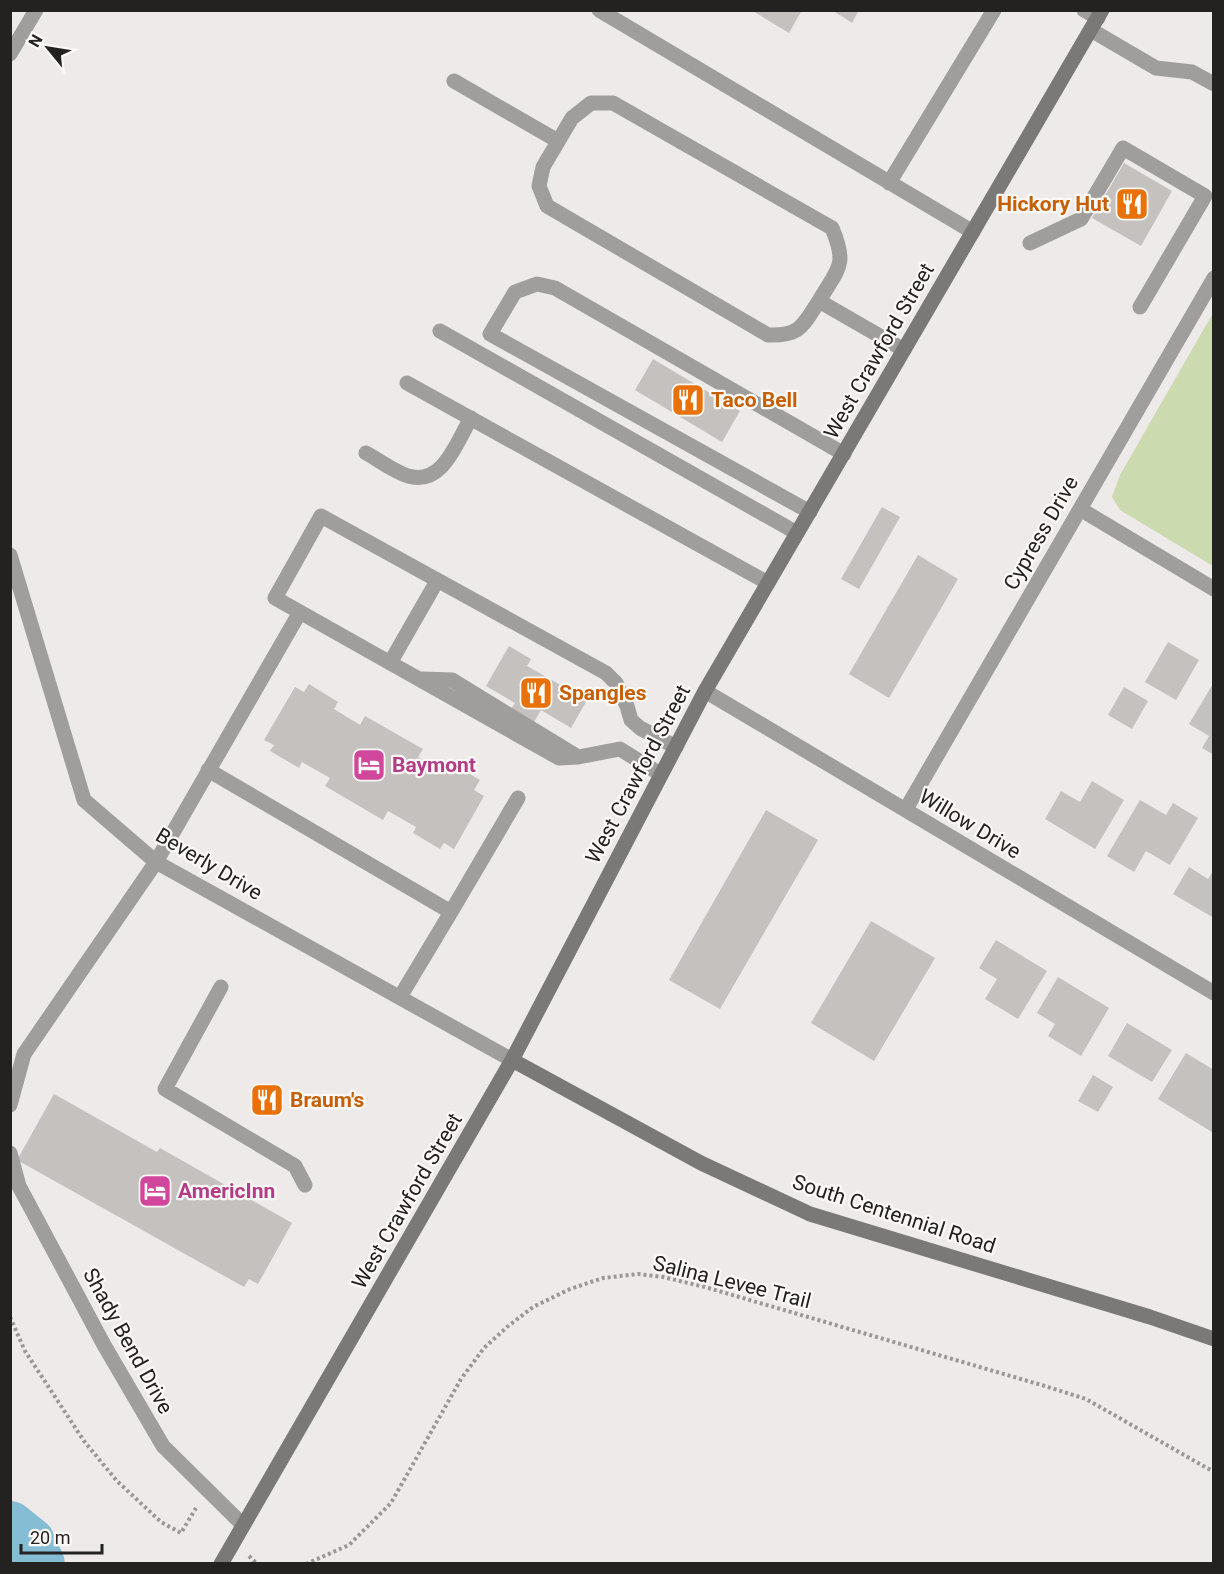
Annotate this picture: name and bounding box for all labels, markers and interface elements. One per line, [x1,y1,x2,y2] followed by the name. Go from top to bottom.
[18,18,78,78] north arrow
[24,31,46,50] text: N
[1114,186,1150,222] restaurant icon: Hickory Hut
[997,192,1109,216] place label: Hickory Hut
[819,259,939,443] street label: West Crawford Street
[670,382,706,418] restaurant icon: Taco Bell
[711,388,798,412] place label: Taco Bell
[999,472,1083,594] street label: Cypress Drive
[518,675,554,711] restaurant icon: Spangles
[559,681,647,705] place label: Spangles
[581,681,695,867] street label: West Crawford Street
[351,747,387,783] hotel icon: Baymont
[392,753,476,777] place label: Baymont
[915,784,1025,864] street label: Willow Drive
[151,823,267,905] street label: Beverly Drive
[249,1082,285,1118] restaurant icon: Braum's
[290,1088,365,1112] place label: Braum's
[347,1109,467,1293] street label: West Crawford Street
[789,1170,999,1258] street label: South Centennial Road
[137,1173,173,1209] hotel icon: AmericInn
[178,1179,275,1203] place label: AmericInn
[651,1251,813,1313] street label: Salina Levee Trail
[78,1264,178,1418] street label: Shady Bend Drive
[21,1517,102,1555] scale bar
[30,1527,70,1548] text: 20 m

